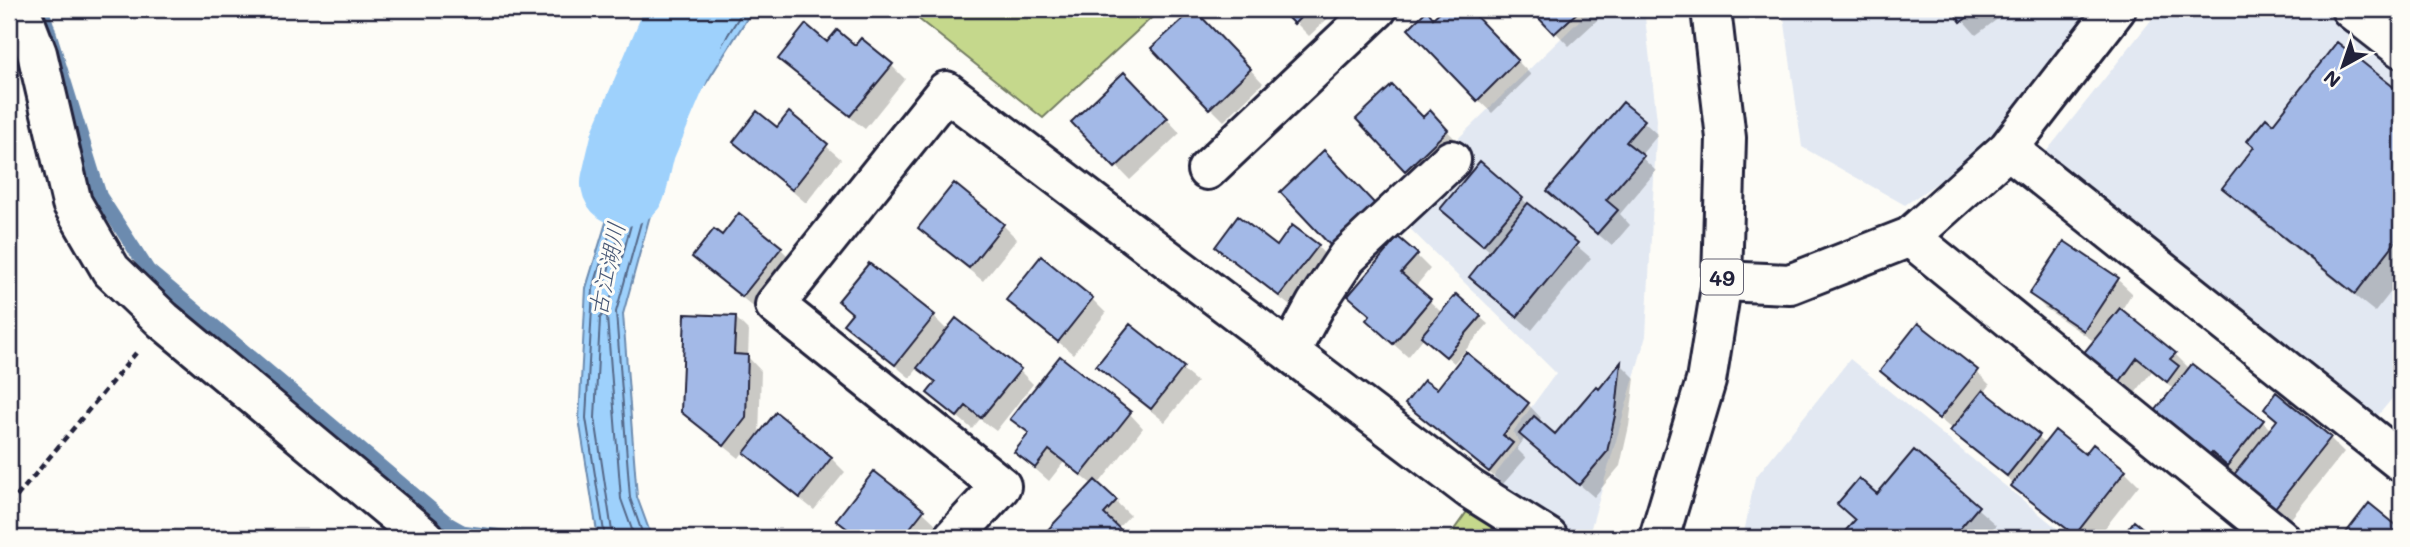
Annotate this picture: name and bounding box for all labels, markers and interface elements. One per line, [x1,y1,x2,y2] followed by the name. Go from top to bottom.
[2308,32,2378,102] north arrow
[2318,65,2345,94] text: N
[581,219,631,319] water label: 古江湖川
[1701,260,1743,294] road number: 49

